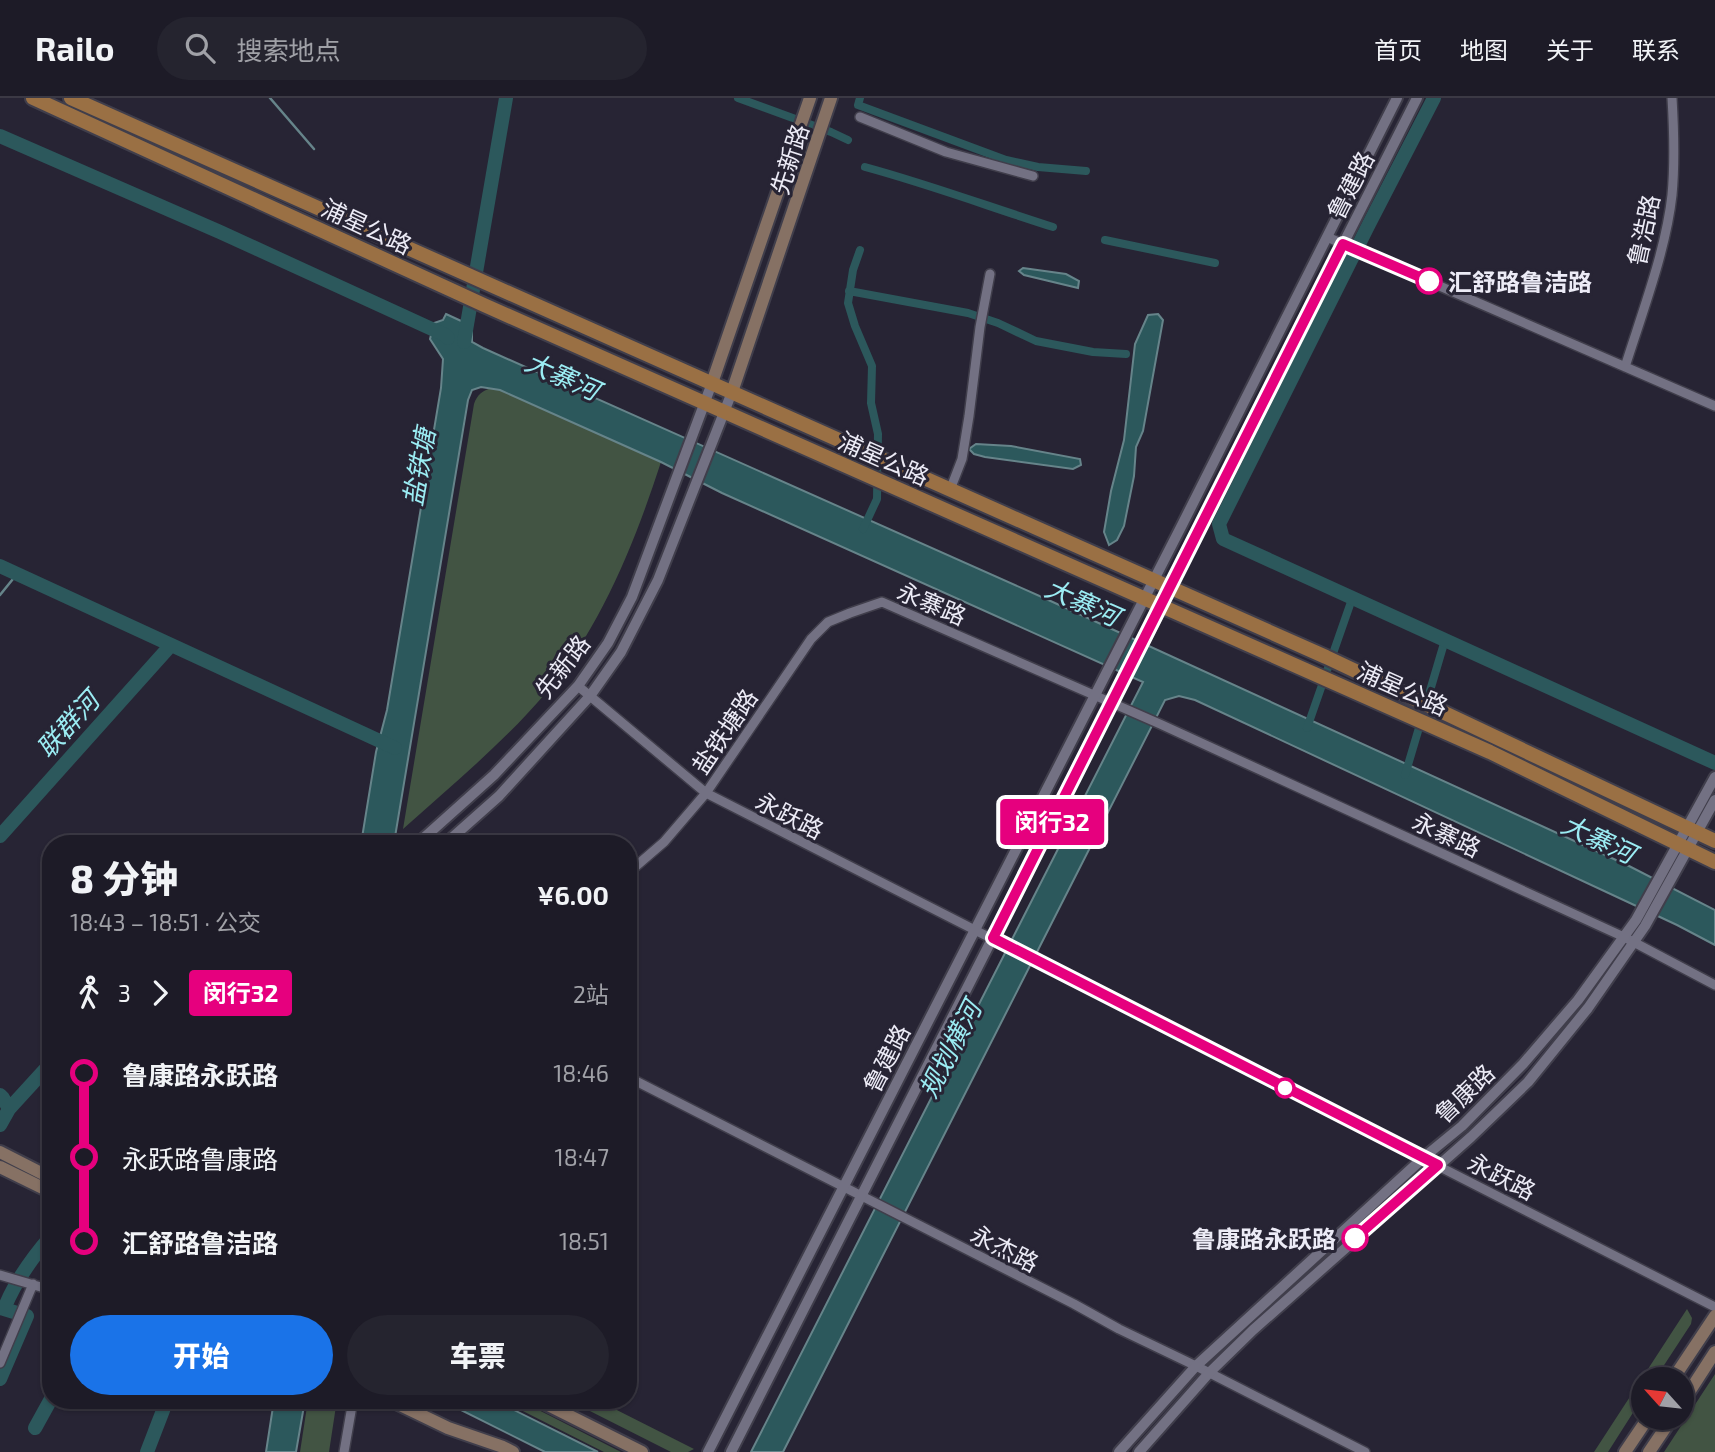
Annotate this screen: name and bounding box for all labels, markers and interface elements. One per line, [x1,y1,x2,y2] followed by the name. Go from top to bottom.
[157,17,647,80] search box
[35,28,115,68] text: Railo
[181,29,219,67] icon: search
[237,34,341,65] text: 搜索地点
[1374,35,1422,64] text: 首页
[1460,35,1508,64] text: 地图
[1546,35,1594,64] text: 关于
[1632,35,1680,64] text: 联系
[764,120,814,198] street label: 先新路
[1321,146,1379,224] street label: 鲁建路
[1621,192,1665,268] street label: 鲁浩路
[317,193,417,259] street label: 浦星公路
[1448,267,1592,296] place label: 汇舒路鲁洁路
[1416,268,1442,294] marker: 汇舒路鲁洁路
[521,345,609,407] water label: 大寨河
[396,422,441,508] water label: 盐铁塘
[834,425,934,491] street label: 浦星公路
[1041,571,1129,633] water label: 大寨河
[893,576,971,630] street label: 永寨路
[528,629,596,703] street label: 先新路
[1353,655,1453,721] street label: 浦星公路
[29,681,108,763] water label: 联群河
[685,683,763,779] street label: 盐铁塘路
[751,786,829,844] street label: 永跃路
[1003,799,1101,845] line badge: 闵行32
[1408,806,1486,862] street label: 永寨路
[1014,807,1090,836] text: 闵行32
[1557,807,1645,871] water label: 大寨河
[70,855,178,901] text: 8 分钟
[537,879,609,910] text: ¥6.00
[70,908,261,936] text: 18:43 – 18:51 · 公交
[70,974,108,1012] icon: walk
[141,974,179,1012] icon: forward
[203,978,278,1007] text: 闵行32
[118,979,131,1007] text: 3
[573,980,609,1008] text: 2站
[912,991,989,1102] water label: 规划横河
[857,1019,915,1097] street label: 鲁建路
[1428,1058,1500,1128] street label: 鲁康路
[122,1059,278,1090] text: 鲁康路永跃路
[553,1059,609,1087] text: 18:46
[1275,1078,1295,1098] unlabelled marker
[122,1143,278,1174] text: 永跃路鲁康路
[555,1143,609,1171] text: 18:47
[1463,1147,1541,1205] street label: 永跃路
[966,1219,1044,1277] street label: 永杰路
[1192,1224,1336,1253] place label: 鲁康路永跃路
[1342,1225,1368,1251] marker: 鲁康路永跃路
[122,1227,278,1258] text: 汇舒路鲁洁路
[559,1227,609,1255] text: 18:51
[70,1315,333,1395] button: 开始
[347,1315,609,1395] button: 车票
[1631,1367,1694,1430] north arrow
[1631,1367,1694,1430] map controls

